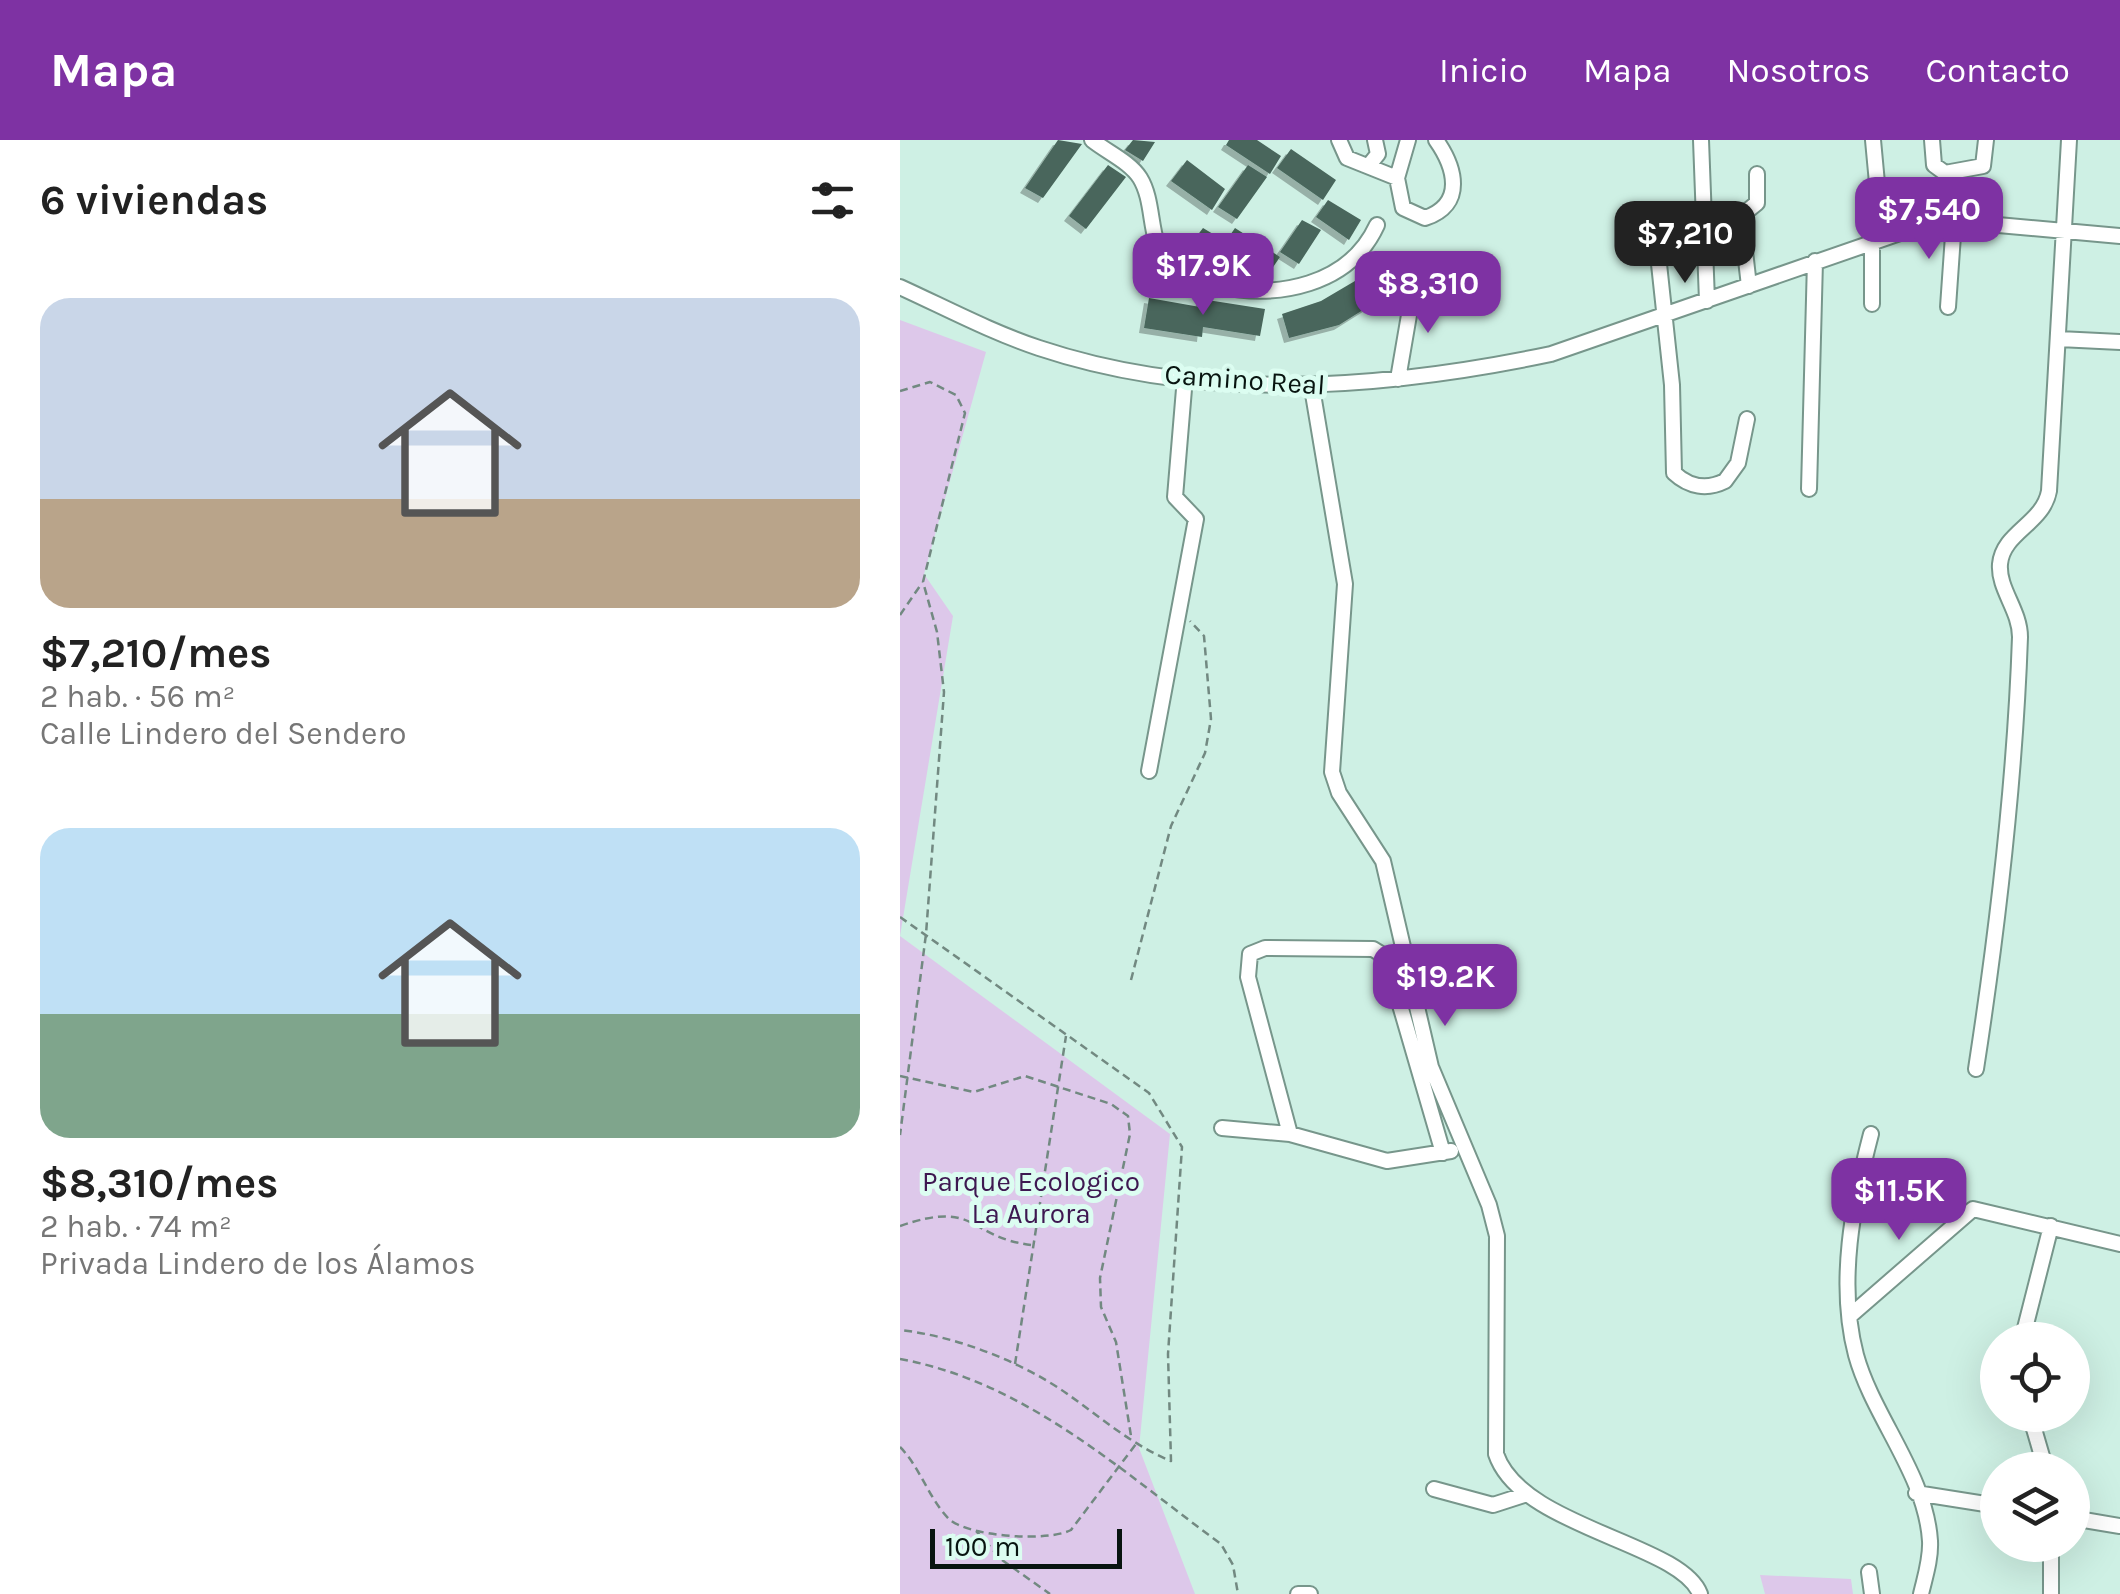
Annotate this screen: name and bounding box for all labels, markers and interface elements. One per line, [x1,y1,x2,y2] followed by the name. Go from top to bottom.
[50,42,177,98] text: Mapa
[1439,50,1528,91] text: Inicio
[1583,50,1672,91] text: Mapa
[1727,50,1871,91] text: Nosotros
[1926,50,2070,91] text: Contacto
[805,173,860,228] icon: filters
[40,175,268,225] text: 6 viviendas
[1848,177,2010,262] pin: $7,540
[1877,191,1981,228] text: $7,540
[1604,201,1766,286] pin: $7,210
[1636,215,1734,252] text: $7,210
[1122,233,1284,318] pin: $17.9K
[1155,247,1251,284] text: $17.9K
[1347,251,1509,336] pin: $8,310
[1377,265,1479,302] text: $8,310
[1164,357,1326,402] street label: Camino Real
[360,363,540,543] icon: home
[40,628,271,678] text: $7,210/mes
[40,678,235,715] text: 2 hab. · 56 m²
[40,715,407,752] text: Calle Lindero del Sendero
[360,893,540,1073] icon: home
[1364,944,1526,1029] pin: $19.2K
[1395,958,1495,995] text: $19.2K
[40,1158,278,1208] text: $8,310/mes
[1818,1158,1980,1243] pin: $11.5K
[922,1165,1140,1230] park label: Parque Ecologico La Aurora
[1853,1172,1945,1209] text: $11.5K
[40,1208,232,1245] text: 2 hab. · 74 m²
[40,1245,476,1282] text: Privada Lindero de los Álamos
[1980,1322,2090,1562] map controls
[1980,1322,2090,1432] button: locate
[1980,1452,2090,1562] button: layers
[930,1524,1122,1568] scale bar
[945,1530,1020,1563] text: 100 m

